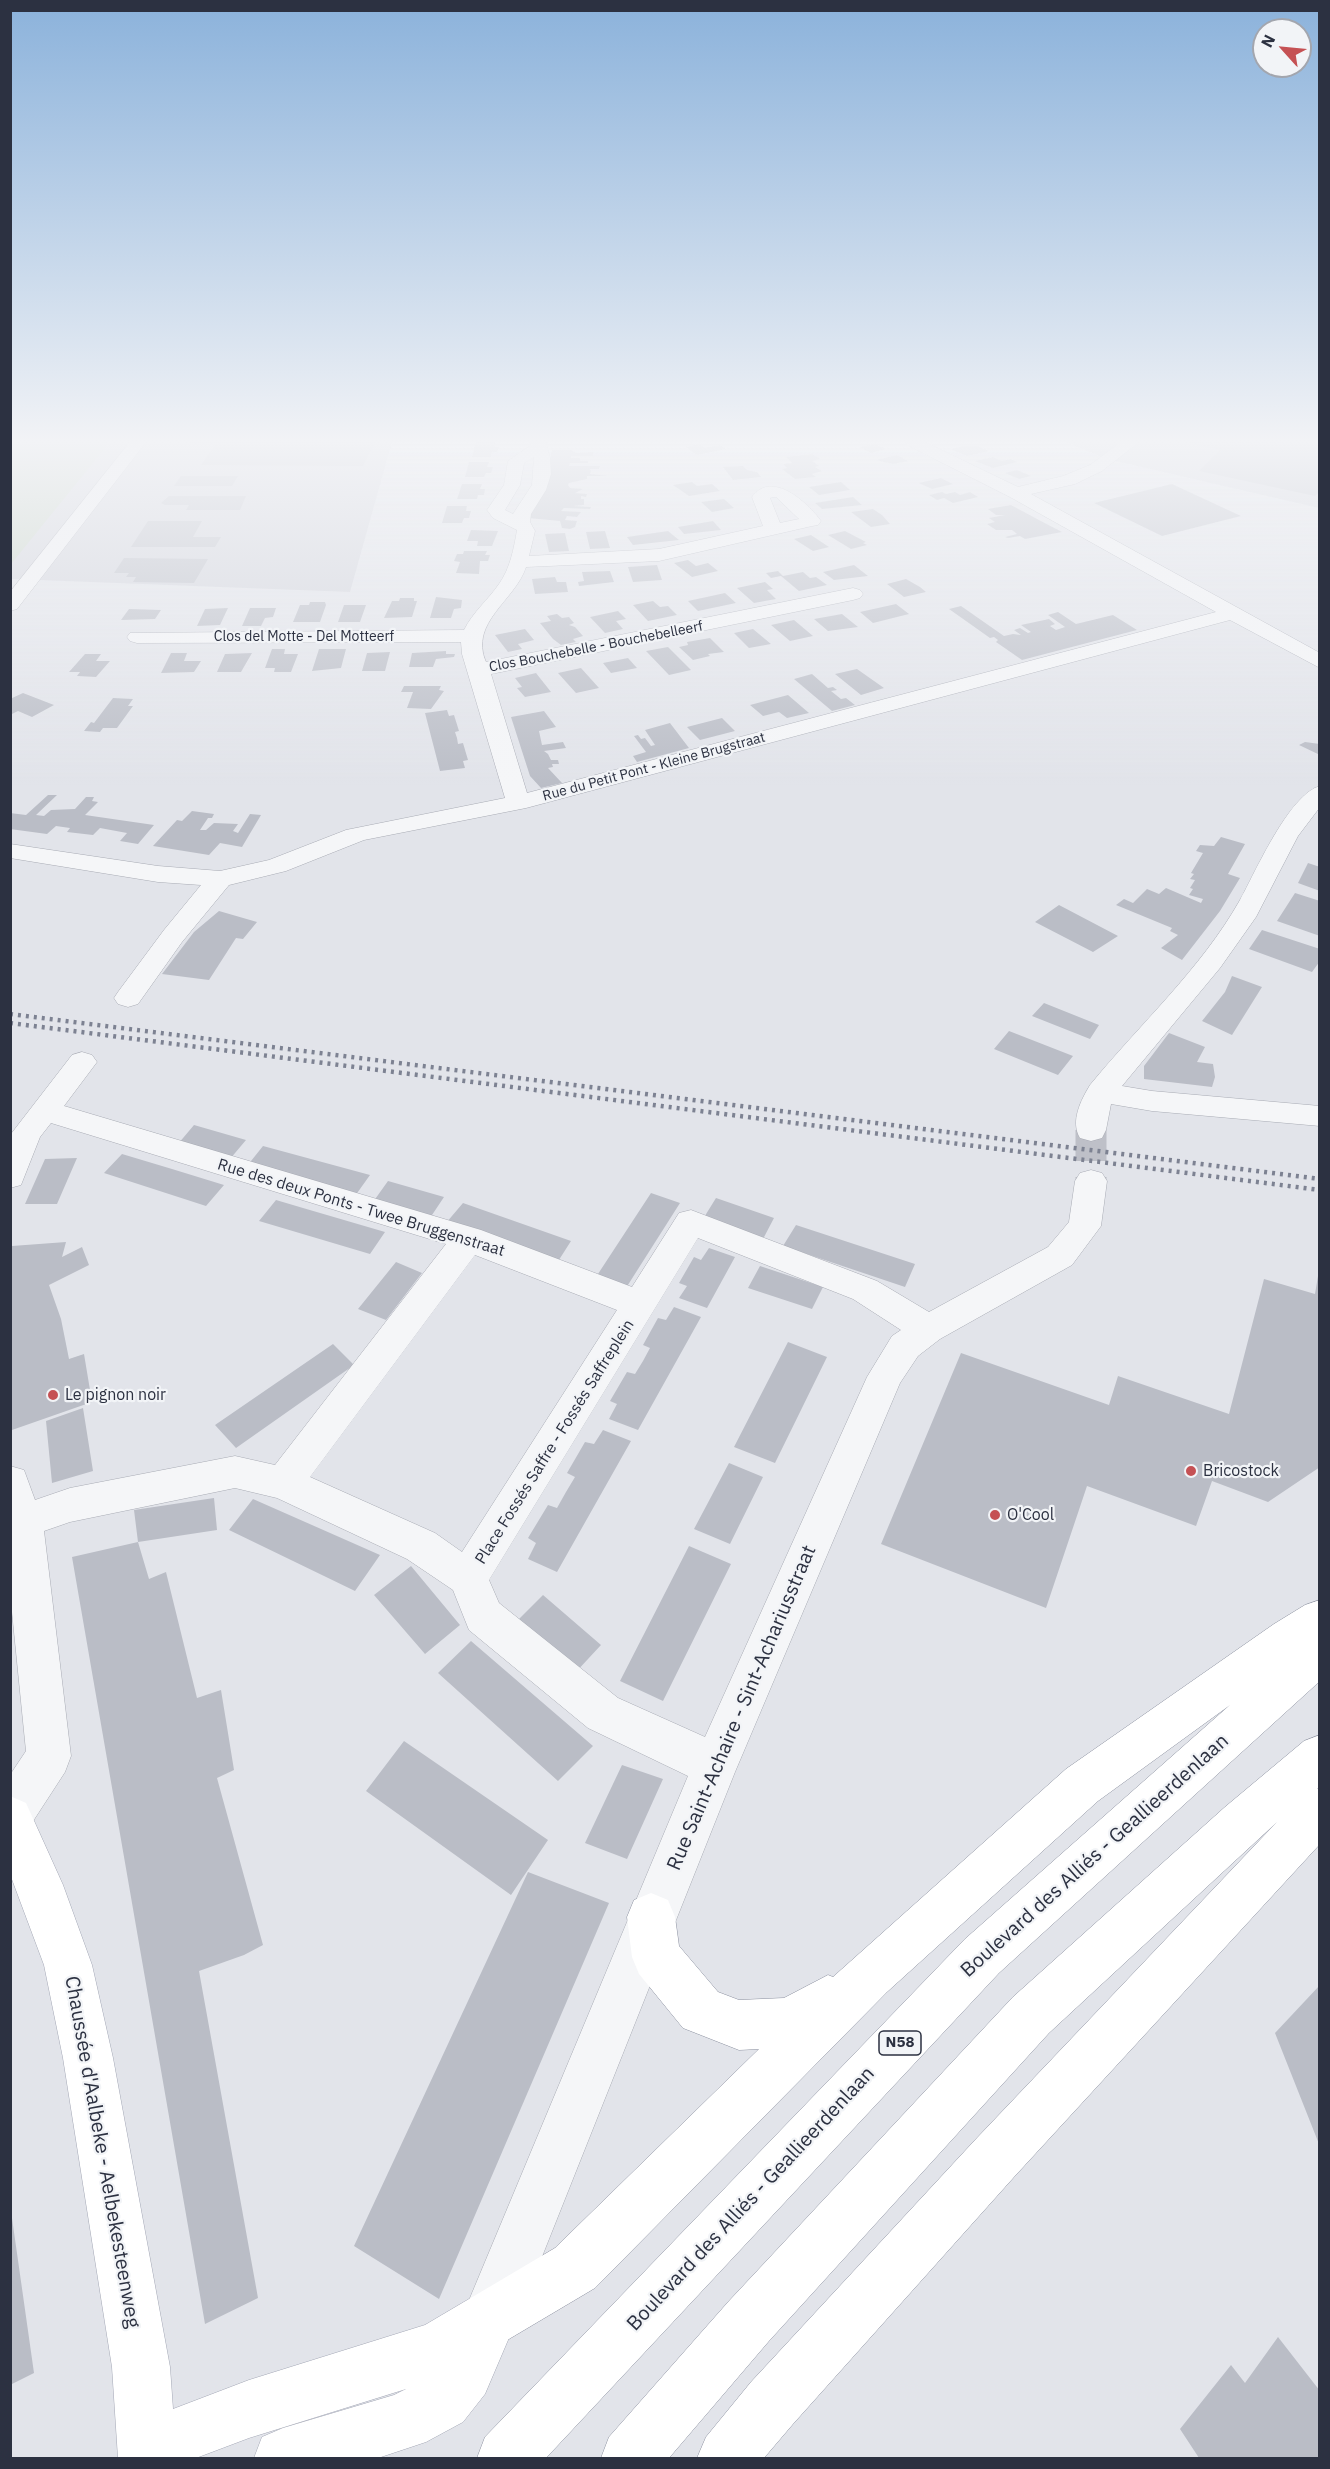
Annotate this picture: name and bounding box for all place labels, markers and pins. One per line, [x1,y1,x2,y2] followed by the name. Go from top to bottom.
[65,1385,166,1405] place label: Le pignon noir
[46,1388,60,1402] marker: Le pignon noir
[1203,1461,1279,1481] place label: Bricostock
[1184,1464,1198,1478] marker: Bricostock
[1007,1505,1054,1525] place label: O'Cool
[988,1508,1002,1522] marker: O'Cool

